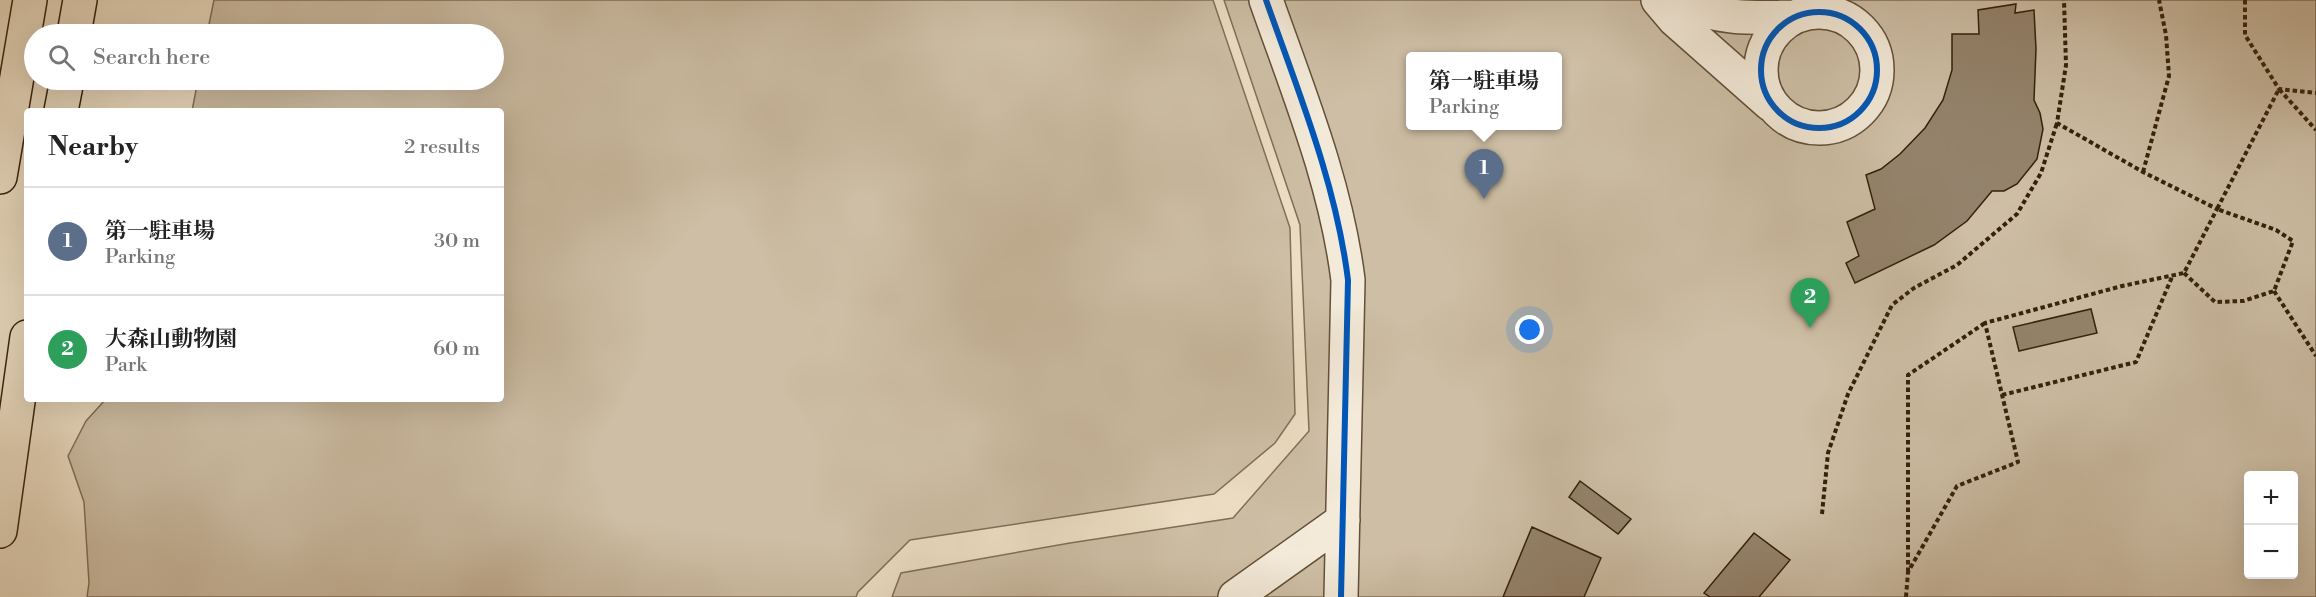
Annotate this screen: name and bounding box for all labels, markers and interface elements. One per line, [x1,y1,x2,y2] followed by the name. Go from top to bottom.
[24,24,504,90] search box
[45,41,78,74] icon: search
[93,44,210,71] text: Search here
[1406,52,1562,130] popup
[1429,68,1539,95] text: 第一駐車場
[1429,95,1499,120] text: Parking
[48,131,138,163] text: Nearby
[404,135,480,160] text: 2 results
[1464,150,1504,199] pin: 1
[105,218,215,245] text: 第一駐車場
[63,229,72,254] text: 1
[434,229,480,254] text: 30 m
[105,245,175,270] text: Parking
[1790,278,1830,328] pin: 2
[1515,315,1544,344] your location
[105,326,237,353] text: 大森山動物園
[61,337,74,362] text: 2
[433,337,480,362] text: 60 m
[105,353,147,378] text: Park
[2244,471,2298,579] map controls
[2244,471,2298,525] button: +
[2244,525,2298,579] button: −

